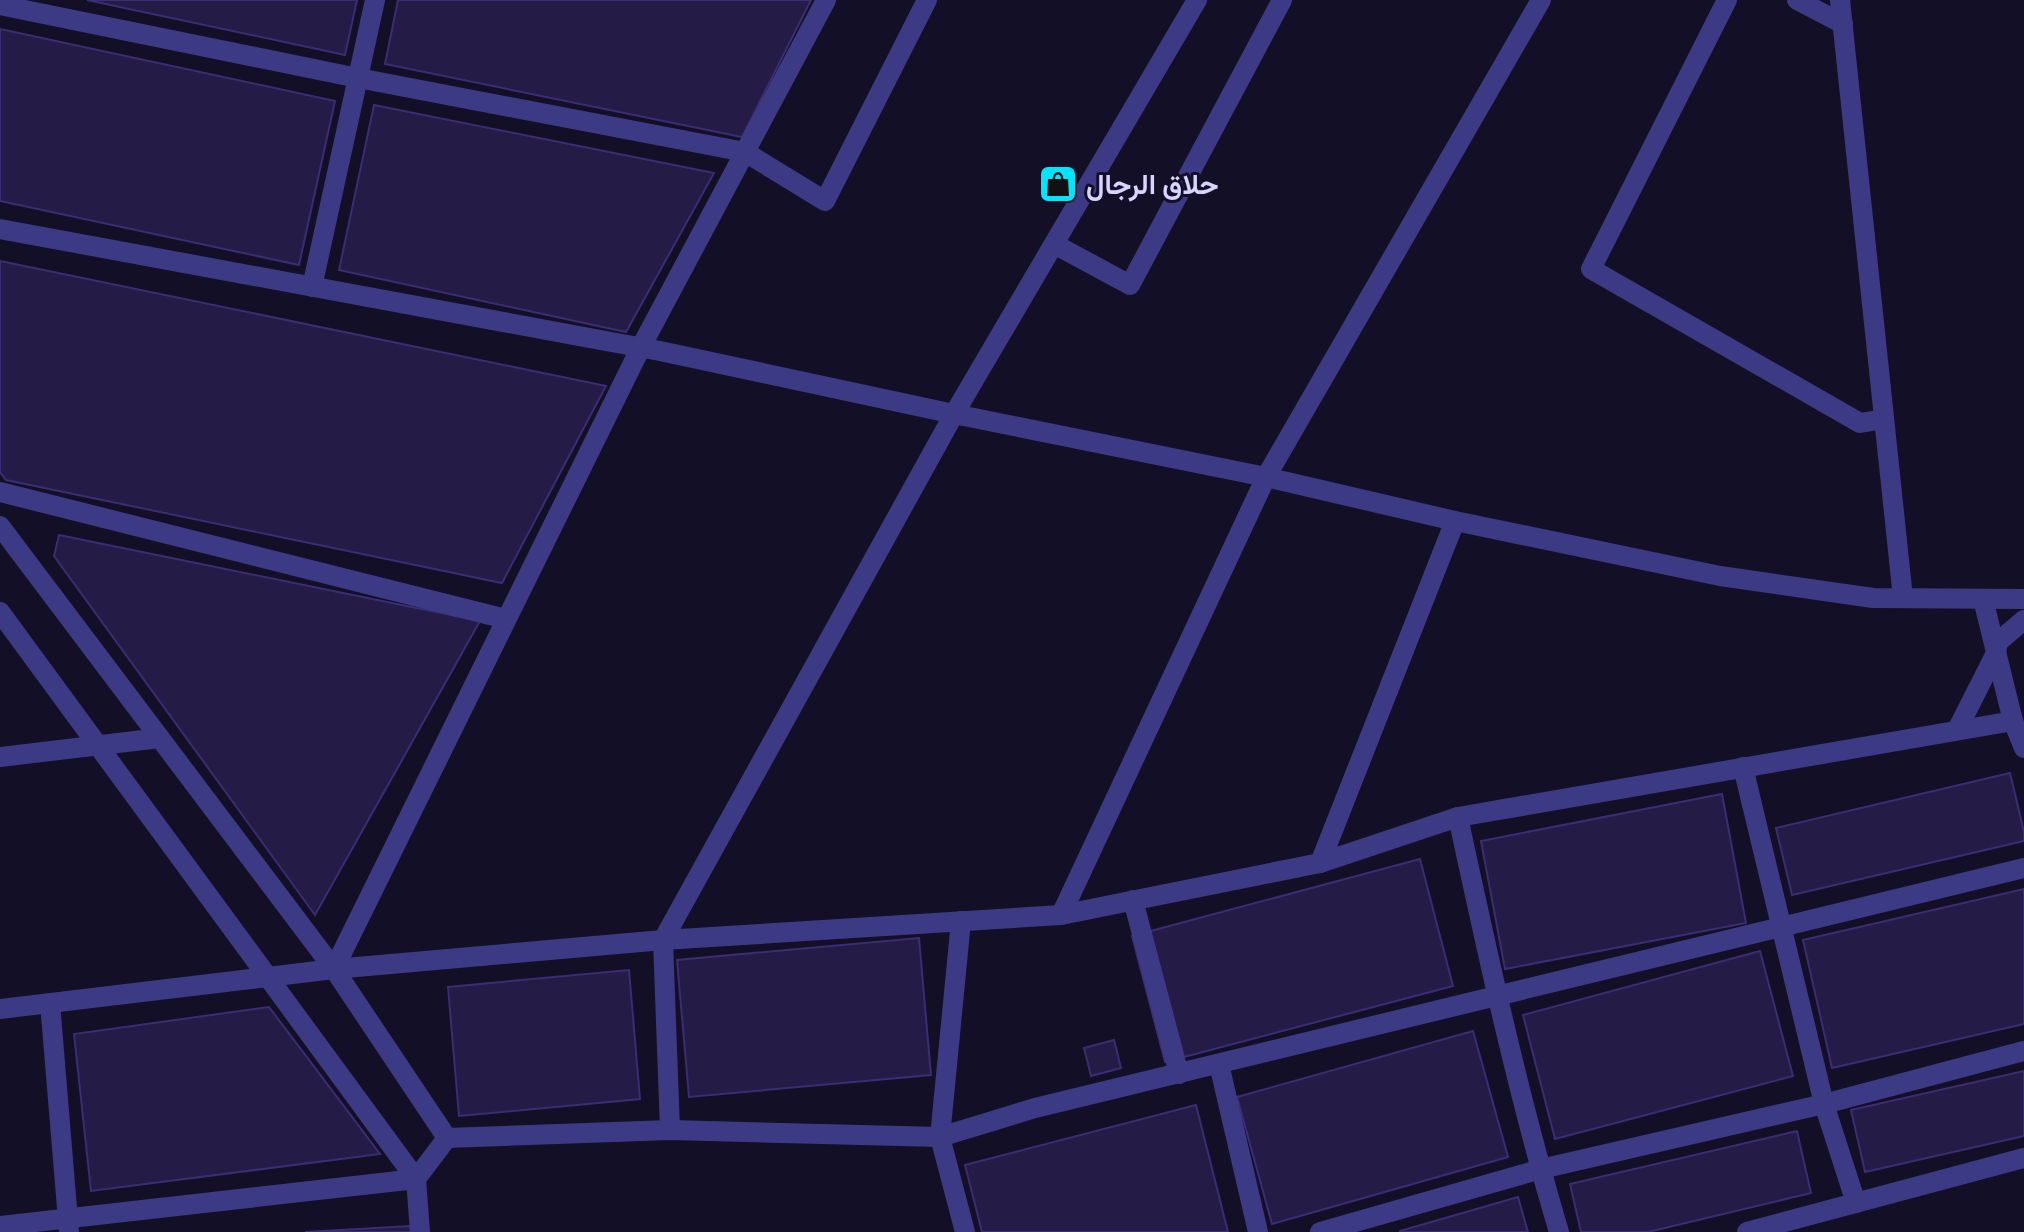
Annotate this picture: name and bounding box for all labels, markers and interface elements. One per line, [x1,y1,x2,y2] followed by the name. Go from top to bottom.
[1037,163,1079,205] shop icon: حلاق الرجال
[1086,168,1218,202] place label: حلاق الرجال

